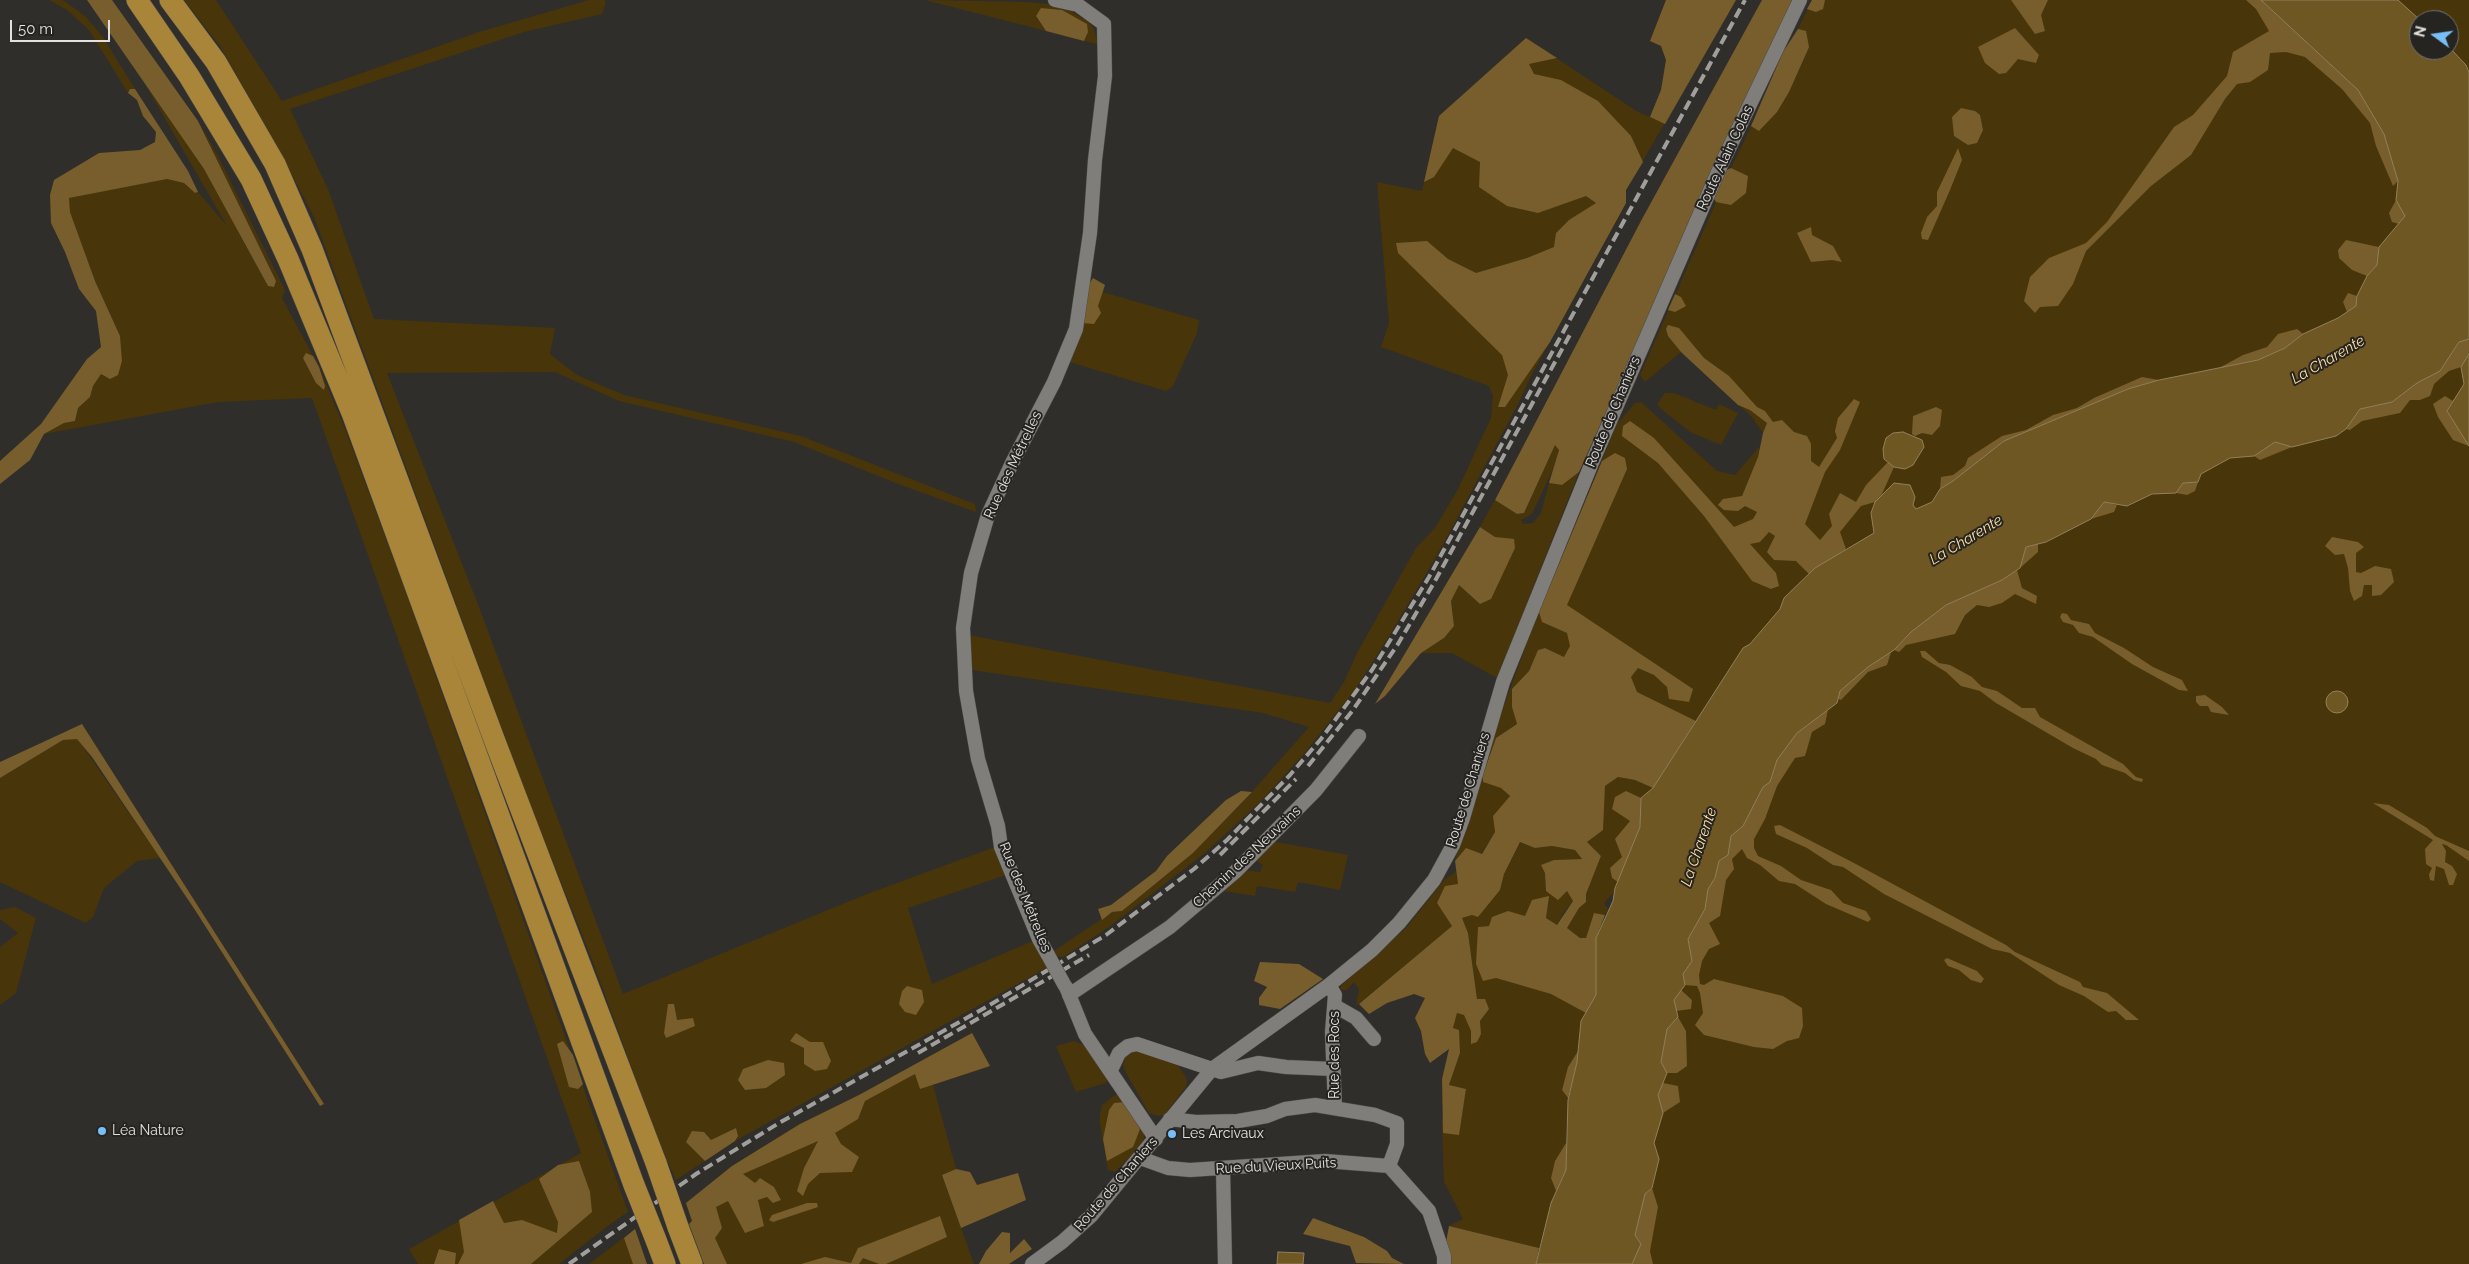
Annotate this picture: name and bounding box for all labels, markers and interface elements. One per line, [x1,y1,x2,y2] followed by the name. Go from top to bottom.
[12,10,112,42] scale bar
[2409,10,2459,60] north arrow
[18,20,53,38] text: 50 m
[2411,24,2429,39] text: N
[1693,103,1757,213] street label: Route Alain Colas
[2288,332,2368,388] water label: La Charente
[1582,354,1644,470] street label: Route de Chaniers
[981,408,1045,522] street label: Rue des Métrelles
[1926,511,2006,569] water label: La Charente
[1443,731,1493,849] street label: Route de Chaniers
[1190,803,1304,911] street label: Chemin des Neuvains
[1677,805,1721,889] water label: La Charente
[995,840,1055,954] street label: Rue des Métrelles
[1327,1011,1343,1099] street label: Rue des Rocs
[112,1123,184,1139] place label: Léa Nature
[96,1125,108,1137] marker: Léa Nature
[1182,1126,1264,1142] place label: Les Arcivaux
[1166,1128,1178,1140] marker: Les Arcivaux
[1071,1134,1161,1234] street label: Route de Chaniers
[1215,1154,1337,1178] street label: Rue du Vieux Puits

